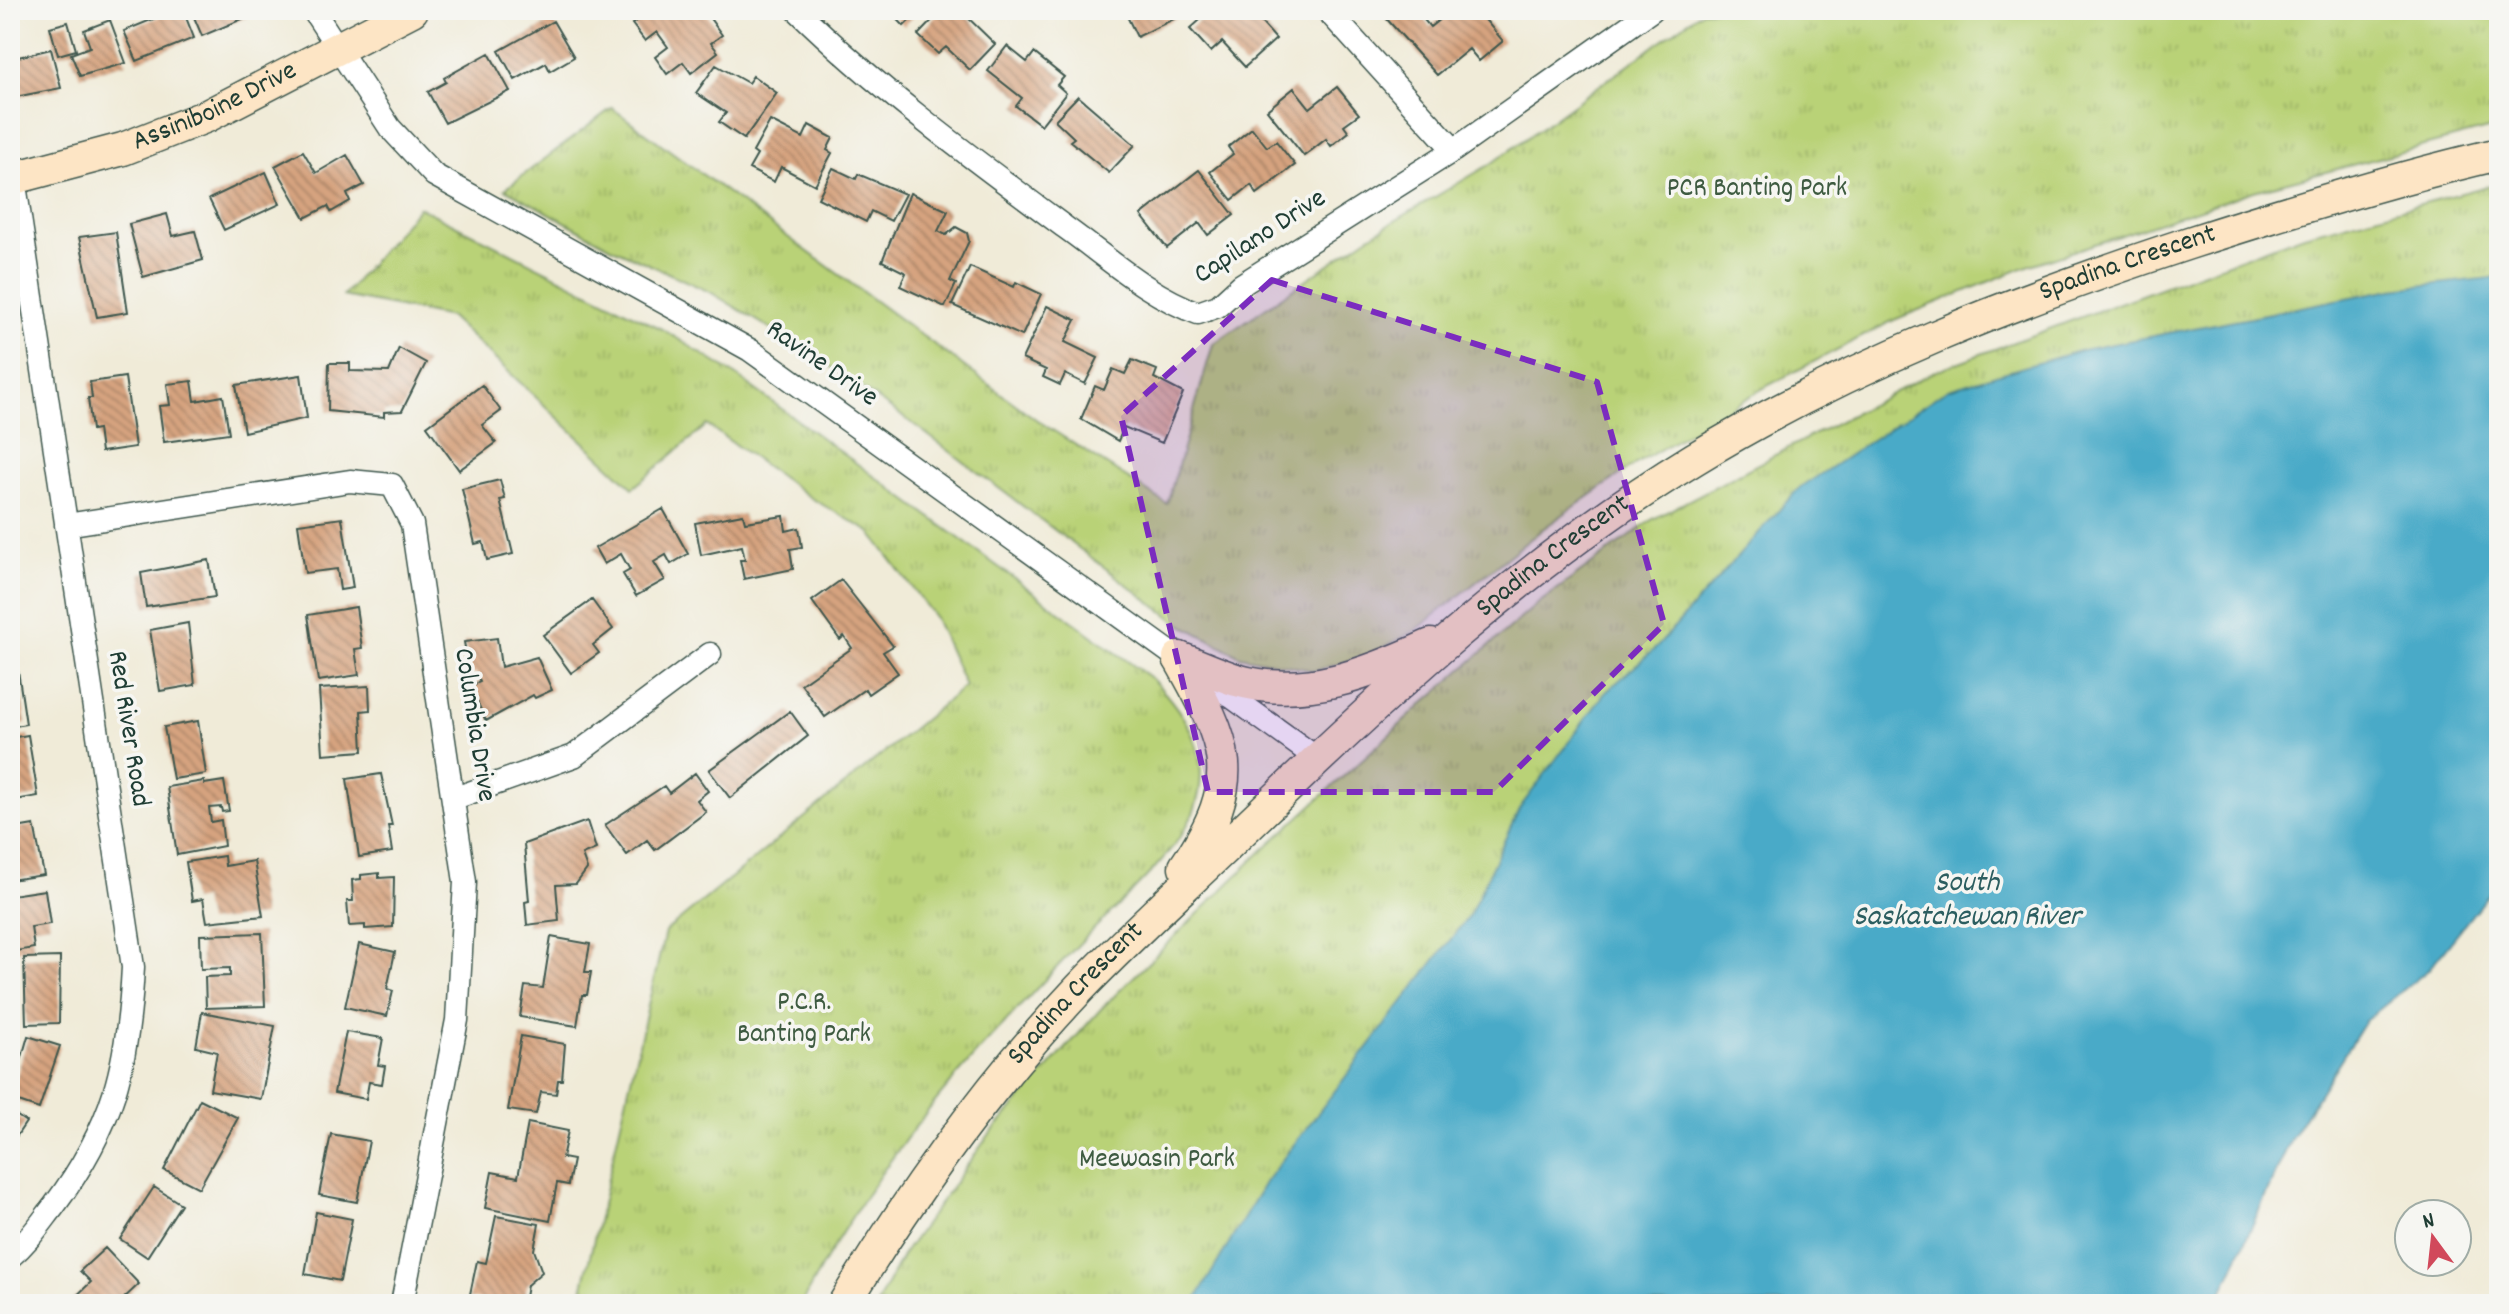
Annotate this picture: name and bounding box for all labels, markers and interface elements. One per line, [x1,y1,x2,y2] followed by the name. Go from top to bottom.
[127,53,305,163] street label: Assiniboine Drive
[1667,170,1847,210] park label: PCR Banting Park
[1187,180,1335,296] street label: Capilano Drive
[2034,216,2221,313] street label: Spadina Crescent
[757,312,885,418] street label: Ravine Drive
[1468,485,1639,629] street label: Spadina Crescent
[441,645,505,805] street label: Columbia Drive
[95,648,159,810] street label: Red River Road
[1853,863,2084,940] water label: South Saskatchewan River
[999,914,1154,1075] street label: Spadina Crescent
[737,984,871,1056] park label: P.C.R. Banting Park
[1079,1141,1235,1181] park label: Meewasin Park
[2393,1198,2473,1278] north arrow
[2419,1206,2438,1238] text: N

